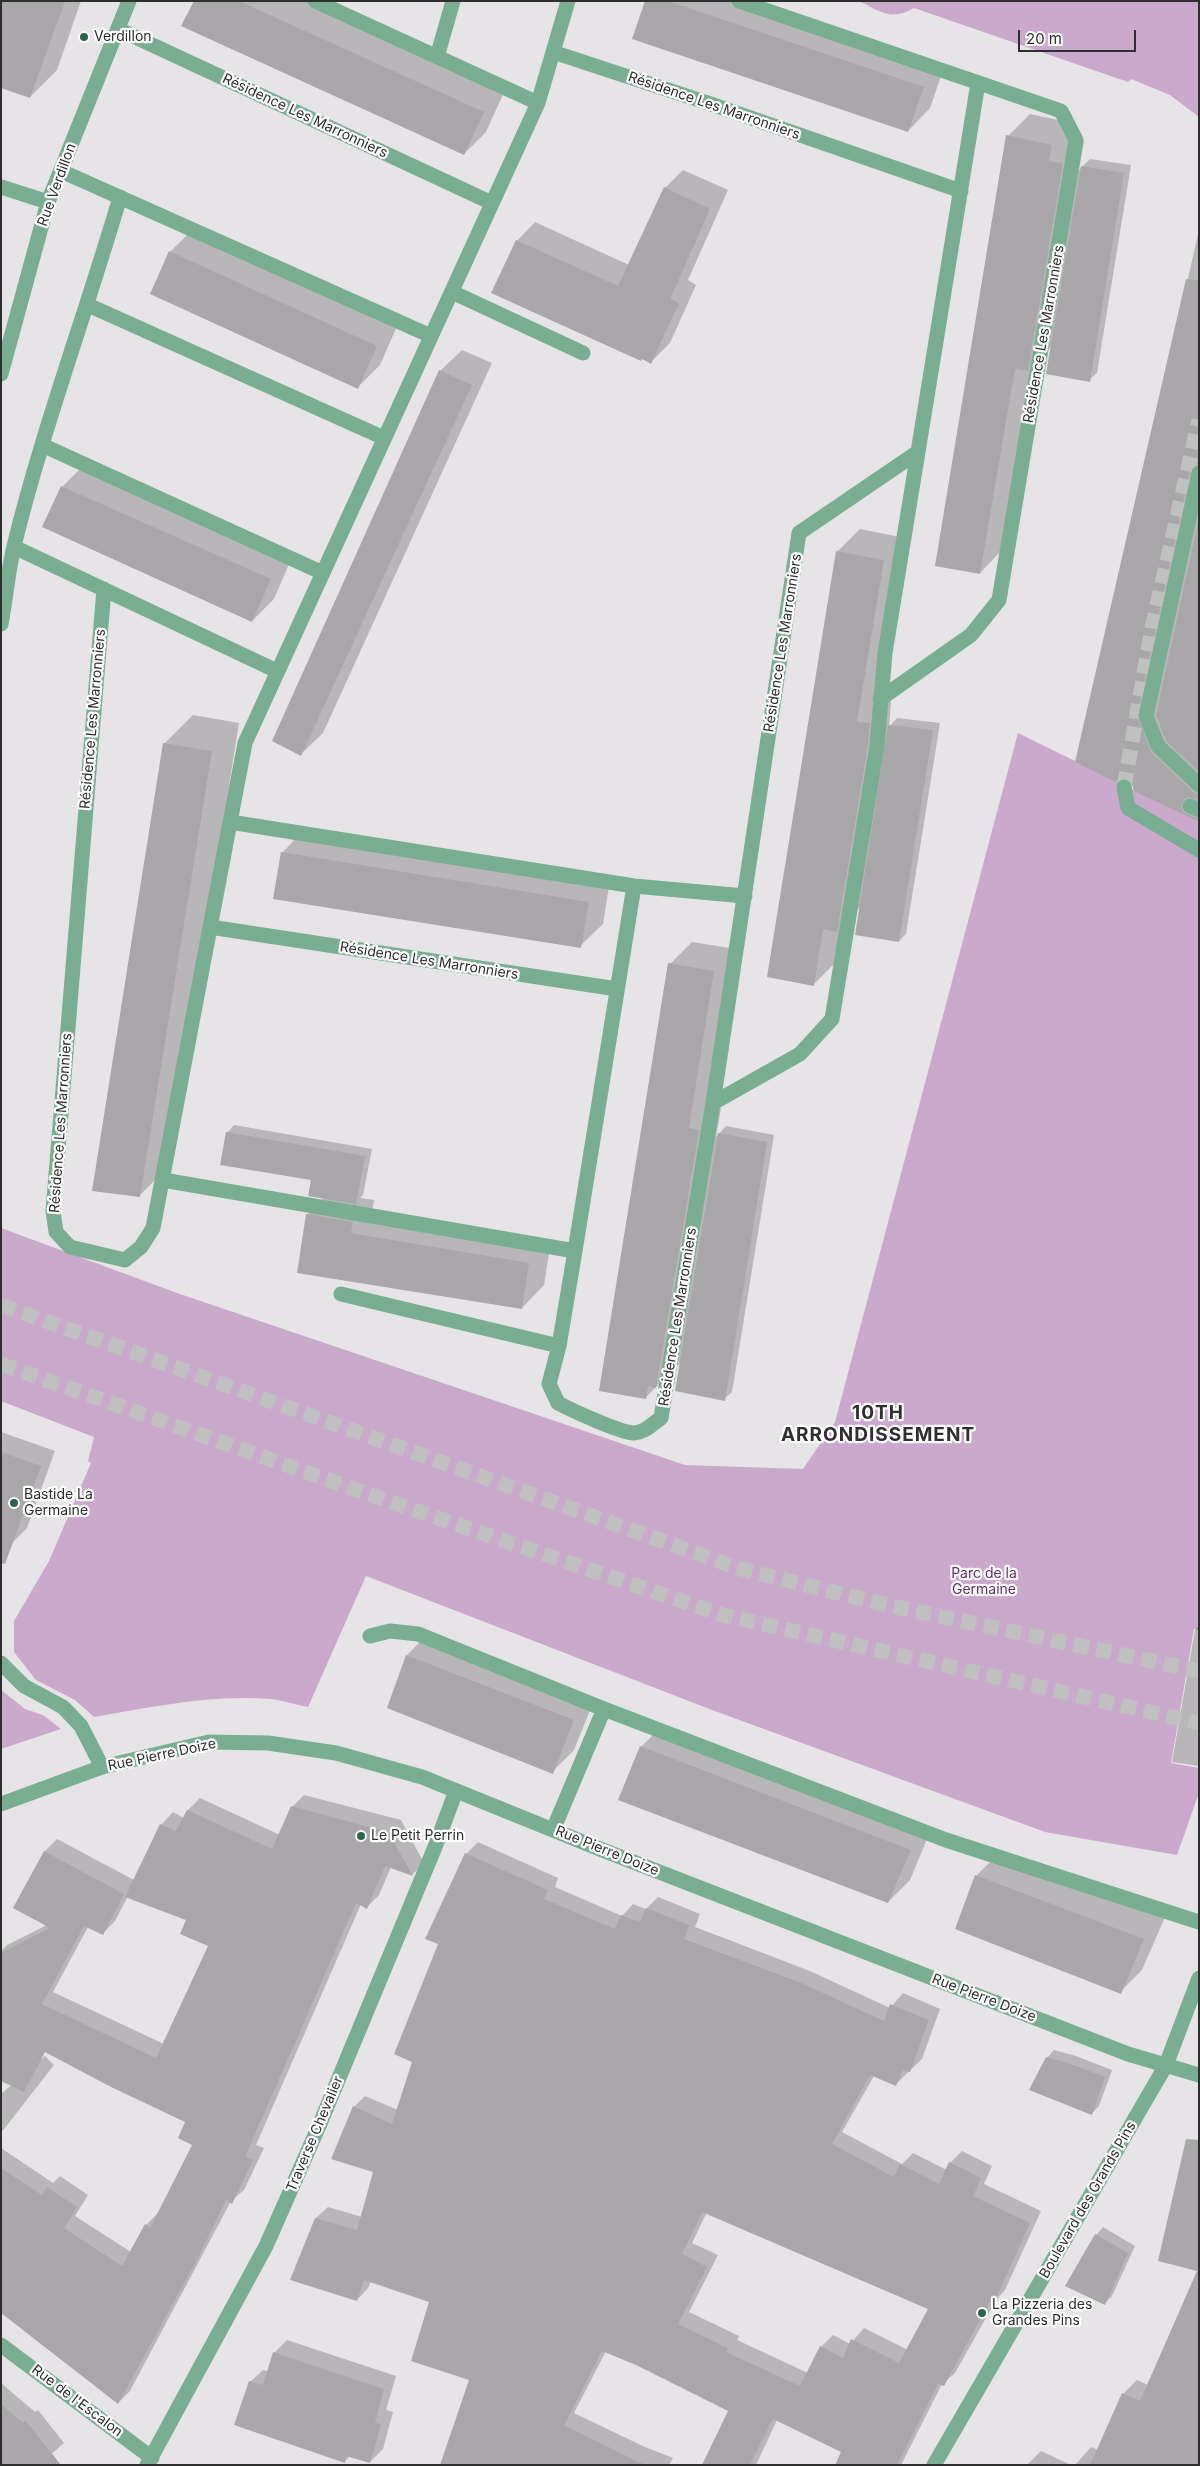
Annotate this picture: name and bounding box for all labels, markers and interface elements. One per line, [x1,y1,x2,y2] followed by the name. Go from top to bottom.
[1020,20,1138,52] scale bar
[94,29,152,45] place label: Verdillon
[1026,29,1062,48] text: 20 m
[78,31,90,43] marker: Verdillon
[626,69,802,143] street label: Résidence Les Marronniers
[220,70,390,162] street label: Résidence Les Marronniers
[34,141,80,229] street label: Rue Verdillon
[1020,244,1068,424] street label: Résidence Les Marronniers
[761,553,805,733] street label: Résidence Les Marronniers
[77,628,109,810] street label: Résidence Les Marronniers
[339,939,519,983] street label: Résidence Les Marronniers
[46,1032,76,1214] street label: Résidence Les Marronniers
[656,1227,700,1407] street label: Résidence Les Marronniers
[779,1402,977,1446] district label: 10TH ARRONDISSEMENT
[24,1487,93,1520] place label: Bastide La Germaine
[8,1497,20,1509] marker: Bastide La Germaine
[951,1566,1017,1598] park label: Parc de la Germaine
[106,1735,218,1775] street label: Rue Pierre Doize
[553,1823,661,1879] street label: Rue Pierre Doize
[371,1828,464,1844] place label: Le Petit Perrin
[355,1830,367,1842] marker: Le Petit Perrin
[930,1970,1038,2026] street label: Rue Pierre Doize
[283,2074,347,2194] street label: Traverse Chevalier
[1036,2119,1140,2281] street label: Boulevard des Grands Pins
[992,2297,1092,2330] place label: La Pizzeria des Grandes Pins
[976,2307,988,2319] marker: La Pizzeria des Grandes Pins
[28,2361,126,2441] street label: Rue de l'Escalon

